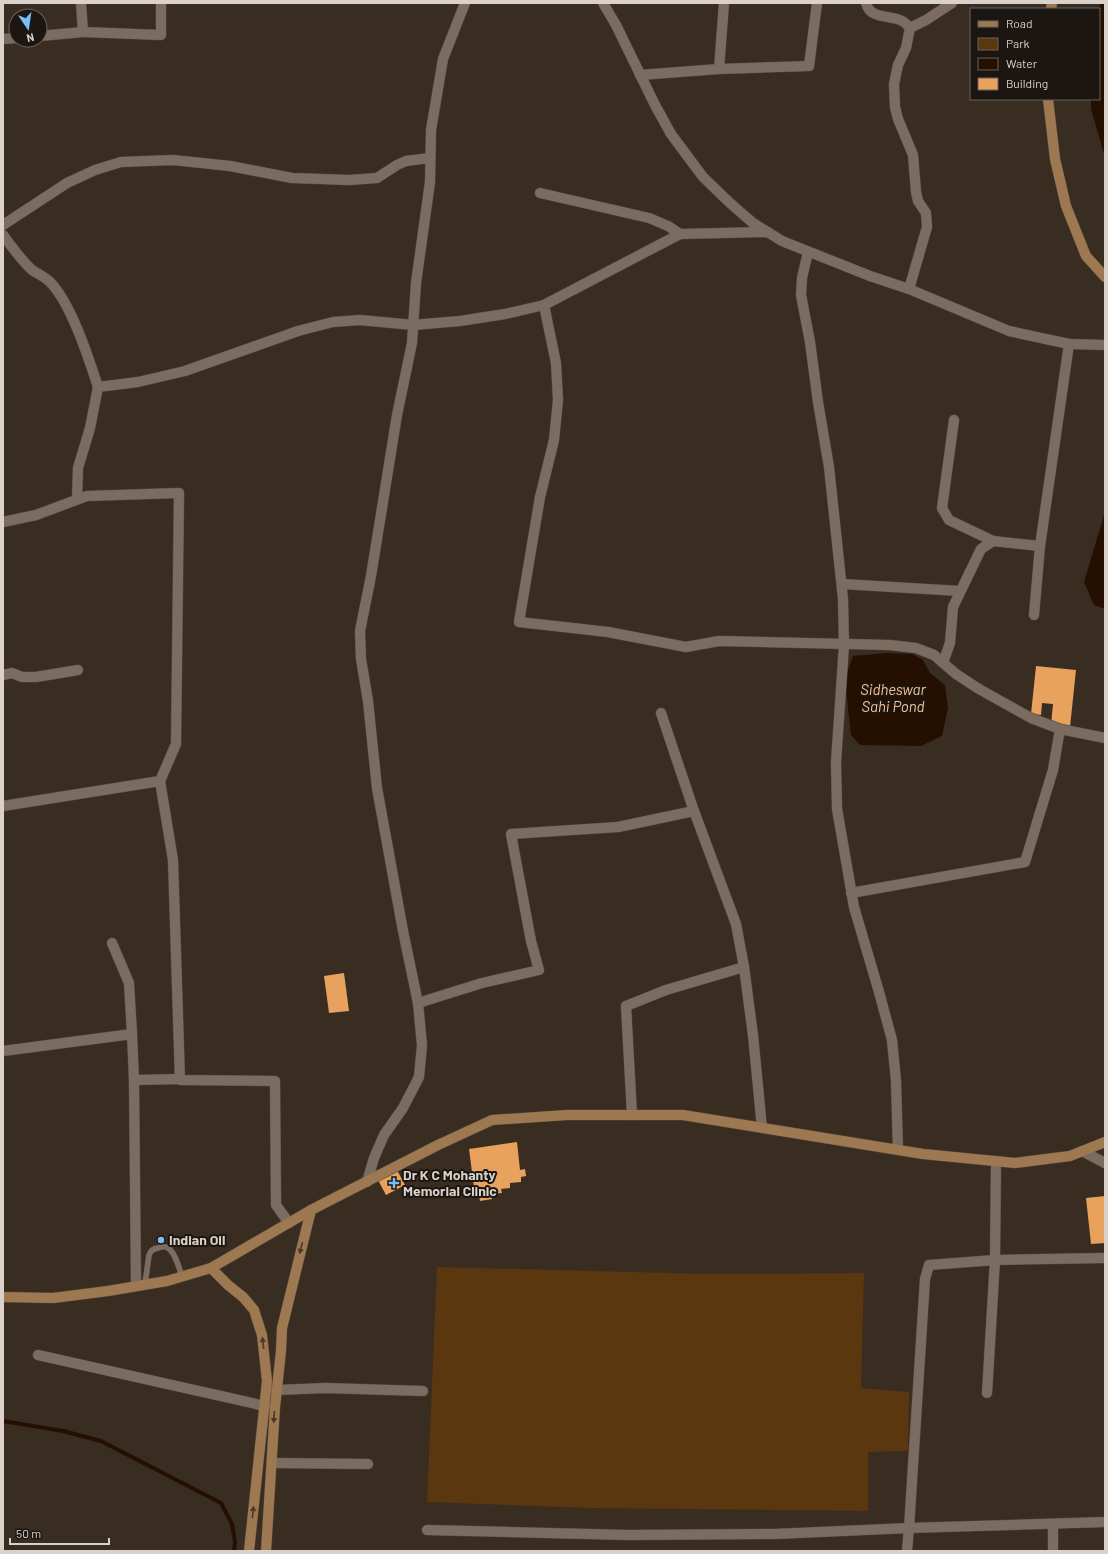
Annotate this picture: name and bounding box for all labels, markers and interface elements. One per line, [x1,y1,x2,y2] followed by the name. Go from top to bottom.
[8,8,48,48] north arrow
[970,8,1100,100] legend
[1006,16,1033,30] text: Road
[25,31,35,45] text: N
[1006,36,1030,50] text: Park
[1006,56,1038,70] text: Water
[1006,76,1048,90] text: Building
[860,680,926,715] water label: Sidheswar Sahi Pond
[403,1166,497,1199] place label: Dr K C Mohanty Memorial Clinic
[388,1177,400,1189] marker: Dr K C Mohanty Memorial Clinic
[169,1231,225,1248] place label: Indian Oil
[156,1235,166,1245] marker: Indian Oil
[298,1242,304,1254] one-way arrow
[260,1337,266,1349] one-way arrow
[271,1411,277,1424] one-way arrow
[250,1506,257,1518] one-way arrow
[10,1520,109,1546] scale bar
[16,1526,41,1540] text: 50 m

